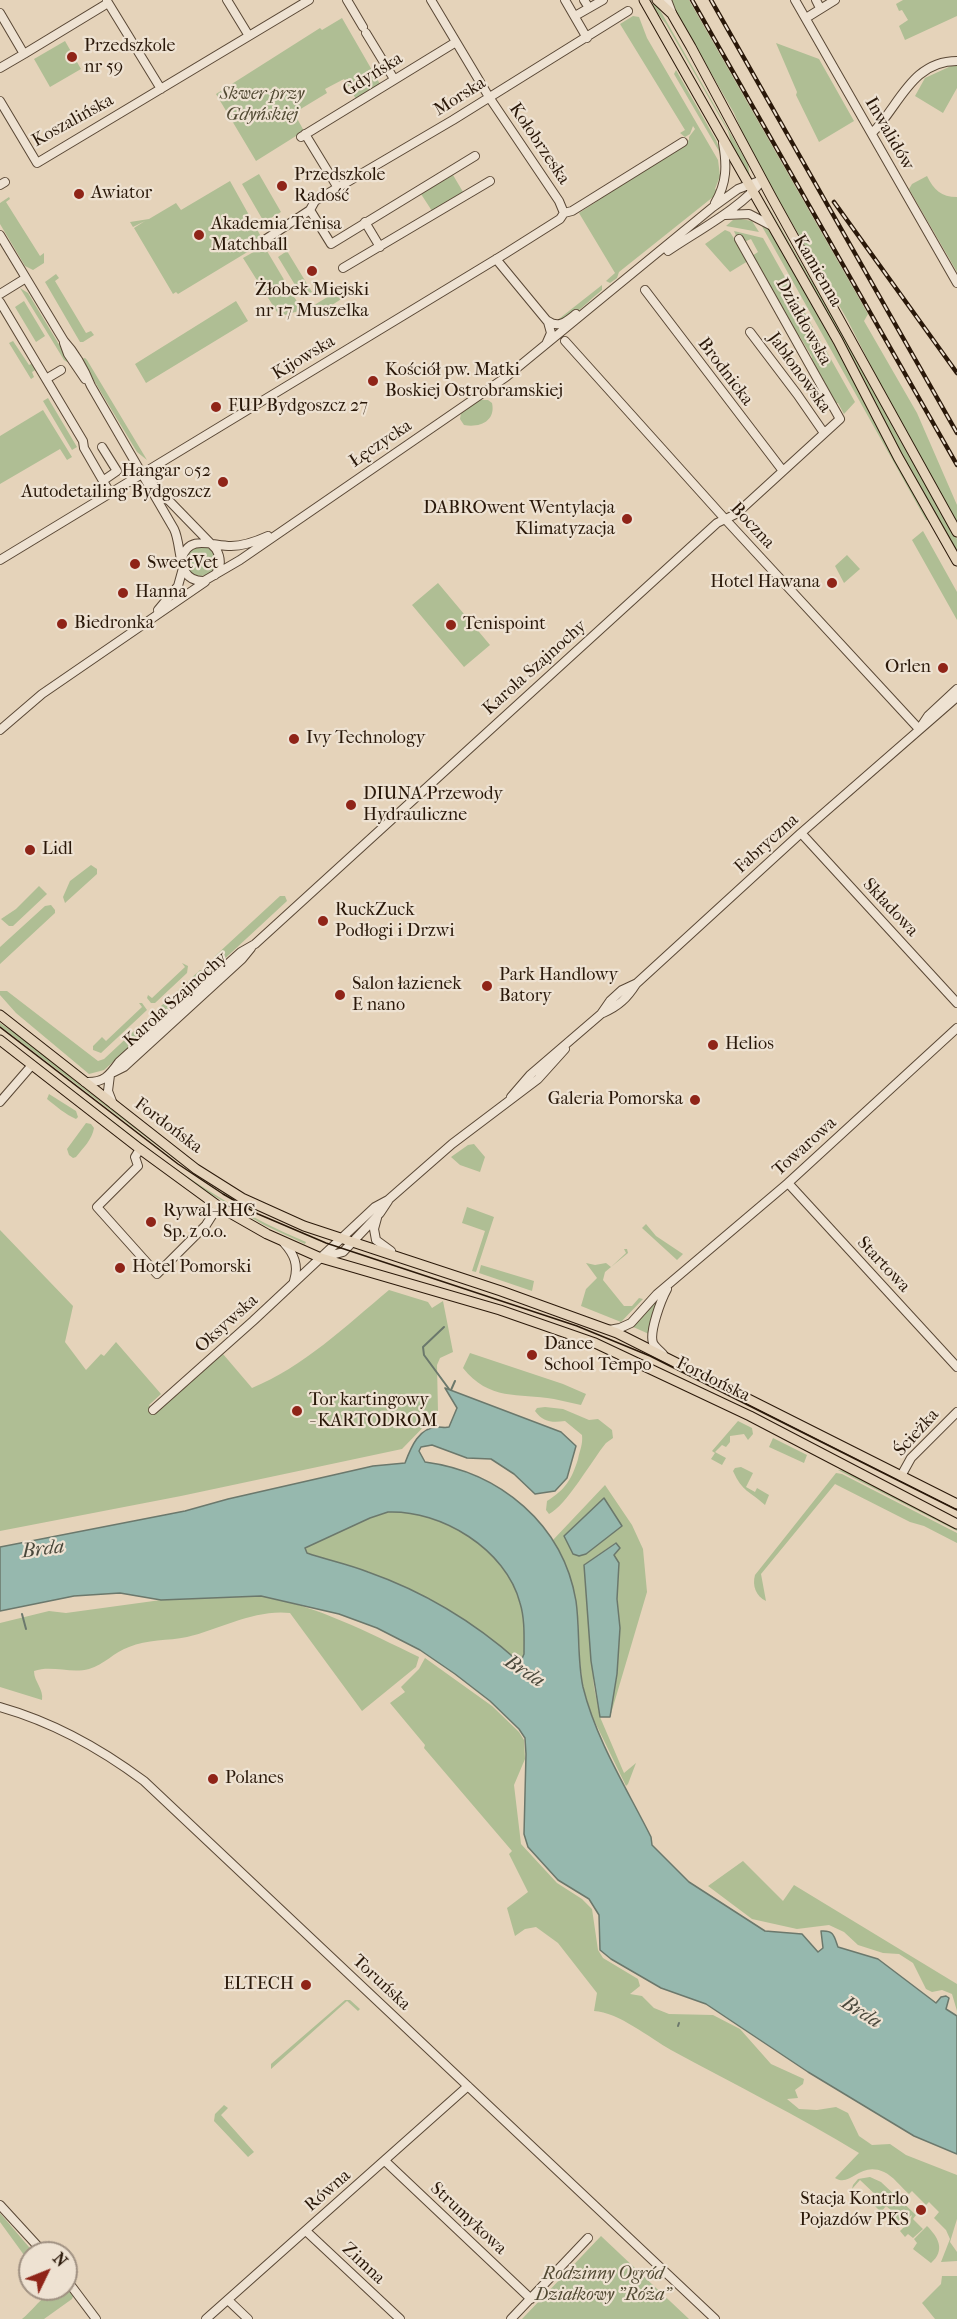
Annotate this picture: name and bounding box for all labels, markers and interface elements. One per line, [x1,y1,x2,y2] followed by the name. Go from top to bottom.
[84,36,175,78] place label: Przedszkole nr 59
[339,48,407,102] street label: Gdyńska
[65,50,79,64] marker: Przedszkole nr 59
[430,73,490,121] street label: Morska
[220,84,304,127] park label: Skwer przy Gdyńskiej
[29,90,117,152] street label: Koszalińska
[859,94,919,174] street label: Inwalidów
[504,99,574,189] street label: Kołobrzeska
[294,165,385,207] place label: Przedszkole Radość
[275,179,289,193] marker: Przedszkole Radość
[91,183,152,205] place label: Awiator
[72,187,86,201] marker: Awiator
[211,214,342,256] place label: Akademia Tenisa Matchball
[192,228,206,242] marker: Akademia Tenisa Matchball
[788,231,846,311] street label: Kamienna
[305,264,319,278] marker: Żłobek Miejski nr 17 Muszelka
[770,275,836,369] street label: Działdowska
[255,280,369,322] place label: Żłobek Miejski nr 17 Muszelka
[762,328,836,418] street label: Jabłonowska
[269,331,339,385] street label: Kijowska
[693,334,757,410] street label: Brodnicka
[385,360,563,403] place label: Kościół pw. Matki Boskiej Ostrobramskiej
[366,374,380,388] marker: Kościół pw. Matki Boskiej Ostrobramskiej
[228,396,368,418] place label: FUP Bydgoszcz 27
[209,400,223,414] marker: FUP Bydgoszcz 27
[346,415,416,473] street label: Łęczycka
[21,461,211,504] place label: Hangar 052 Autodetailing Bydgoszcz
[216,475,230,489] marker: Hangar 052 Autodetailing Bydgoszcz
[423,498,615,540] place label: DABROwent Wentylacja Klimatyzacja
[725,498,779,554] street label: Boczna
[620,512,634,526] marker: DABROwent Wentylacja Klimatyzacja
[147,553,218,575] place label: SweetVet
[128,557,142,571] marker: SweetVet
[710,572,820,594] place label: Hotel Hawana
[825,576,839,590] marker: Hotel Hawana
[135,582,187,604] place label: Hanna
[116,586,130,600] marker: Hanna
[74,613,154,635] place label: Biedronka
[463,614,546,636] place label: Tenispoint
[479,616,591,720] street label: Karola Szajnochy
[55,617,69,631] marker: Biedronka
[444,618,458,632] marker: Tenispoint
[885,657,931,679] place label: Orlen
[936,661,950,675] marker: Orlen
[306,728,425,750] place label: Ivy Technology
[287,732,301,746] marker: Ivy Technology
[363,784,503,826] place label: DIUNA Przewody Hydrauliczne
[344,798,358,812] marker: DIUNA Przewody Hydrauliczne
[730,810,804,878] street label: Fabryczna
[42,839,73,861] place label: Lidl
[23,843,37,857] marker: Lidl
[858,874,922,942] street label: Składowa
[335,900,455,942] place label: RuckZuck Podłogi i Drzwi
[316,914,330,928] marker: RuckZuck Podłogi i Drzwi
[120,948,232,1052] street label: Karola Szajnochy
[499,965,618,1008] place label: Park Handlowy Batory
[352,974,462,1016] place label: Salon łazienek E nano
[480,979,494,993] marker: Park Handlowy Batory
[333,988,347,1002] marker: Salon łazienek E nano
[725,1034,774,1056] place label: Helios
[706,1038,720,1052] marker: Helios
[548,1089,683,1111] place label: Galeria Pomorska
[130,1093,206,1159] street label: Fordońska
[688,1093,702,1107] marker: Galeria Pomorska
[769,1113,841,1181] street label: Towarowa
[163,1201,255,1244] place label: Rywal-RHC Sp. z o.o.
[144,1215,158,1229] marker: Rywal-RHC Sp. z o.o.
[852,1233,914,1297] street label: Startowa
[132,1257,251,1279] place label: Hotel Pomorski
[113,1261,127,1275] marker: Hotel Pomorski
[191,1290,263,1358] street label: Oksywska
[544,1334,652,1376] place label: Dance School Tempo
[525,1348,539,1362] marker: Dance School Tempo
[673,1353,753,1407] street label: Fordońska
[309,1390,437,1432] place label: Tor kartingowy - KARTODROM
[290,1404,304,1418] marker: Tor kartingowy - KARTODROM
[890,1405,944,1461] street label: Ścieżka
[20,1535,66,1565] water label: Brda
[500,1650,548,1694] water label: Brda
[225,1768,284,1790] place label: Polanes
[206,1772,220,1786] marker: Polanes
[347,1951,415,2015] street label: Toruńska
[223,1974,294,1996] place label: ELTECH
[299,1978,313,1992] marker: ELTECH
[837,1992,885,2034] water label: Brda
[301,2165,355,2217] street label: Równa
[425,2178,511,2260] street label: Strumykowa
[800,2189,909,2232] place label: Stacja Kontrlo Pojazdów PKS
[914,2203,928,2217] marker: Stacja Kontrlo Pojazdów PKS
[337,2239,389,2289] street label: Zimna
[18,2241,78,2301] north arrow
[49,2249,71,2271] text: N
[535,2264,671,2306] park label: Rodzinny Ogród Działkowy "Róża"

